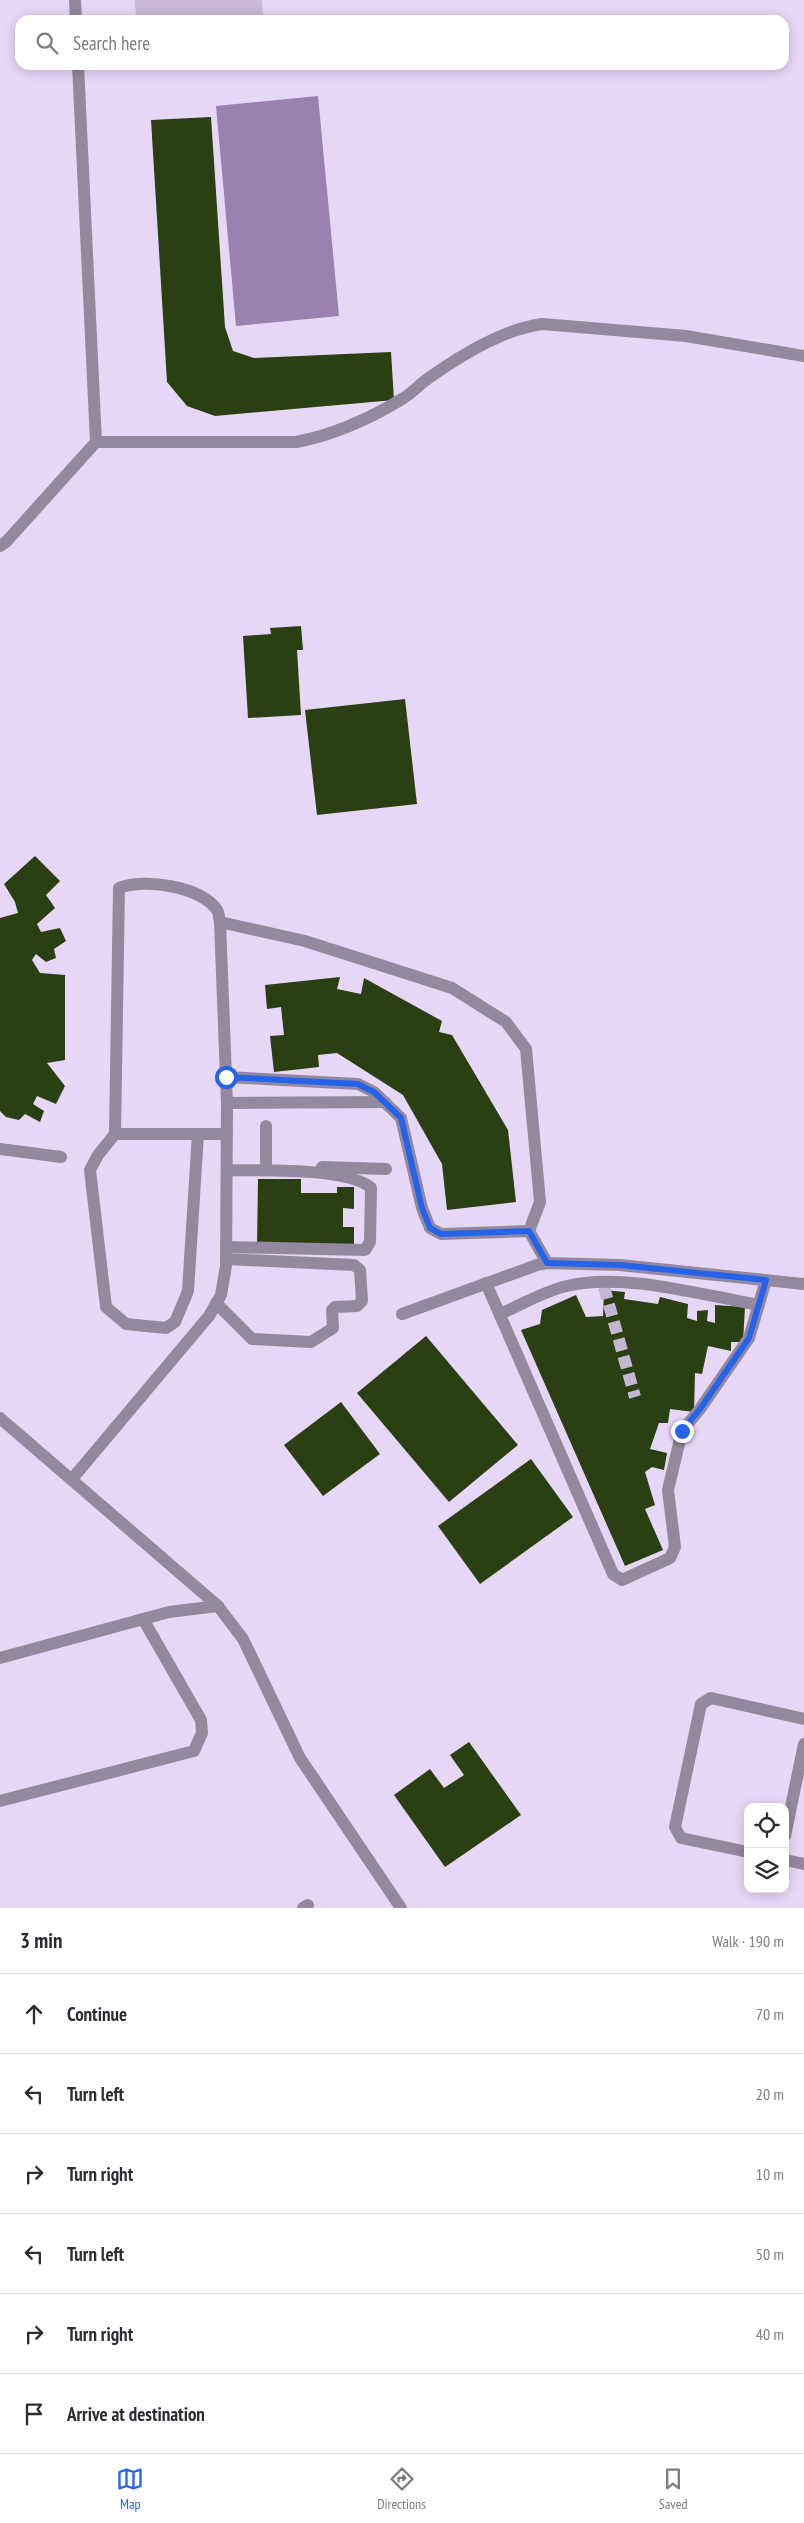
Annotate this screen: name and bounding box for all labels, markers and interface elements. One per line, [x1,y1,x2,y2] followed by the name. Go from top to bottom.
[15,15,789,70] search box
[33,29,61,57] icon: search
[73,31,150,55] text: Search here
[215,1066,238,1089] route start
[671,1420,694,1443] route end
[744,1803,789,1893] map controls
[744,1803,789,1848] button: locate
[744,1848,789,1893] button: layers
[20,1927,62,1954] text: 3 min
[712,1931,784,1951] text: Walk · 190 m
[20,2000,48,2028] icon: ahead
[67,2002,127,2026] text: Continue
[756,2004,784,2024] text: 70 m
[20,2080,48,2108] icon: left
[67,2082,124,2106] text: Turn left
[756,2084,784,2104] text: 20 m
[20,2160,48,2188] icon: right
[67,2162,133,2186] text: Turn right
[756,2164,784,2184] text: 10 m
[20,2240,48,2268] icon: left
[67,2242,124,2266] text: Turn left
[756,2244,784,2264] text: 50 m
[20,2320,48,2348] icon: right
[67,2322,133,2346] text: Turn right
[756,2324,784,2344] text: 40 m
[20,2400,48,2428] icon: arrive
[67,2402,205,2426] text: Arrive at destination
[116,2465,144,2513] tab: Map
[377,2465,426,2513] tab: Directions
[659,2465,688,2513] tab: Saved

